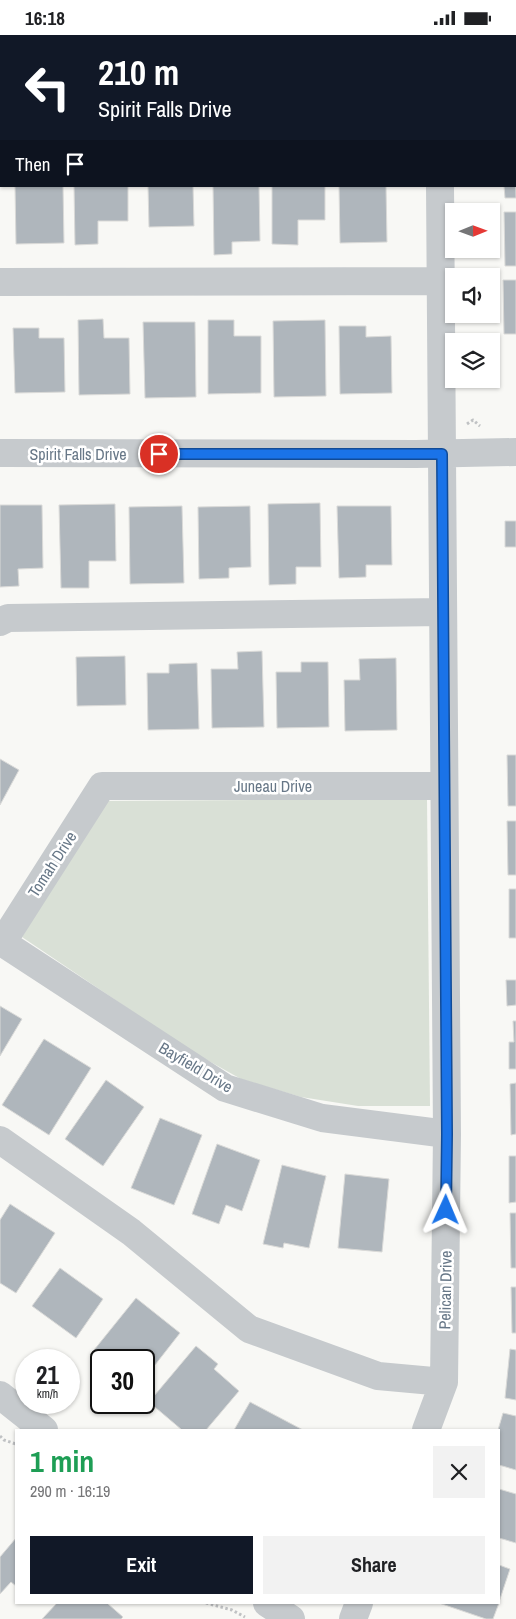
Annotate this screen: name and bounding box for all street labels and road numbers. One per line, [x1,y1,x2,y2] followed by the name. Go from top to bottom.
[29,443,127,465] street label: Spirit Falls Drive
[234,775,312,797] street label: Juneau Drive
[23,827,81,901] street label: Tomah Drive
[155,1036,237,1098] street label: Bayfield Drive
[433,1250,457,1330] street label: Pelican Drive

